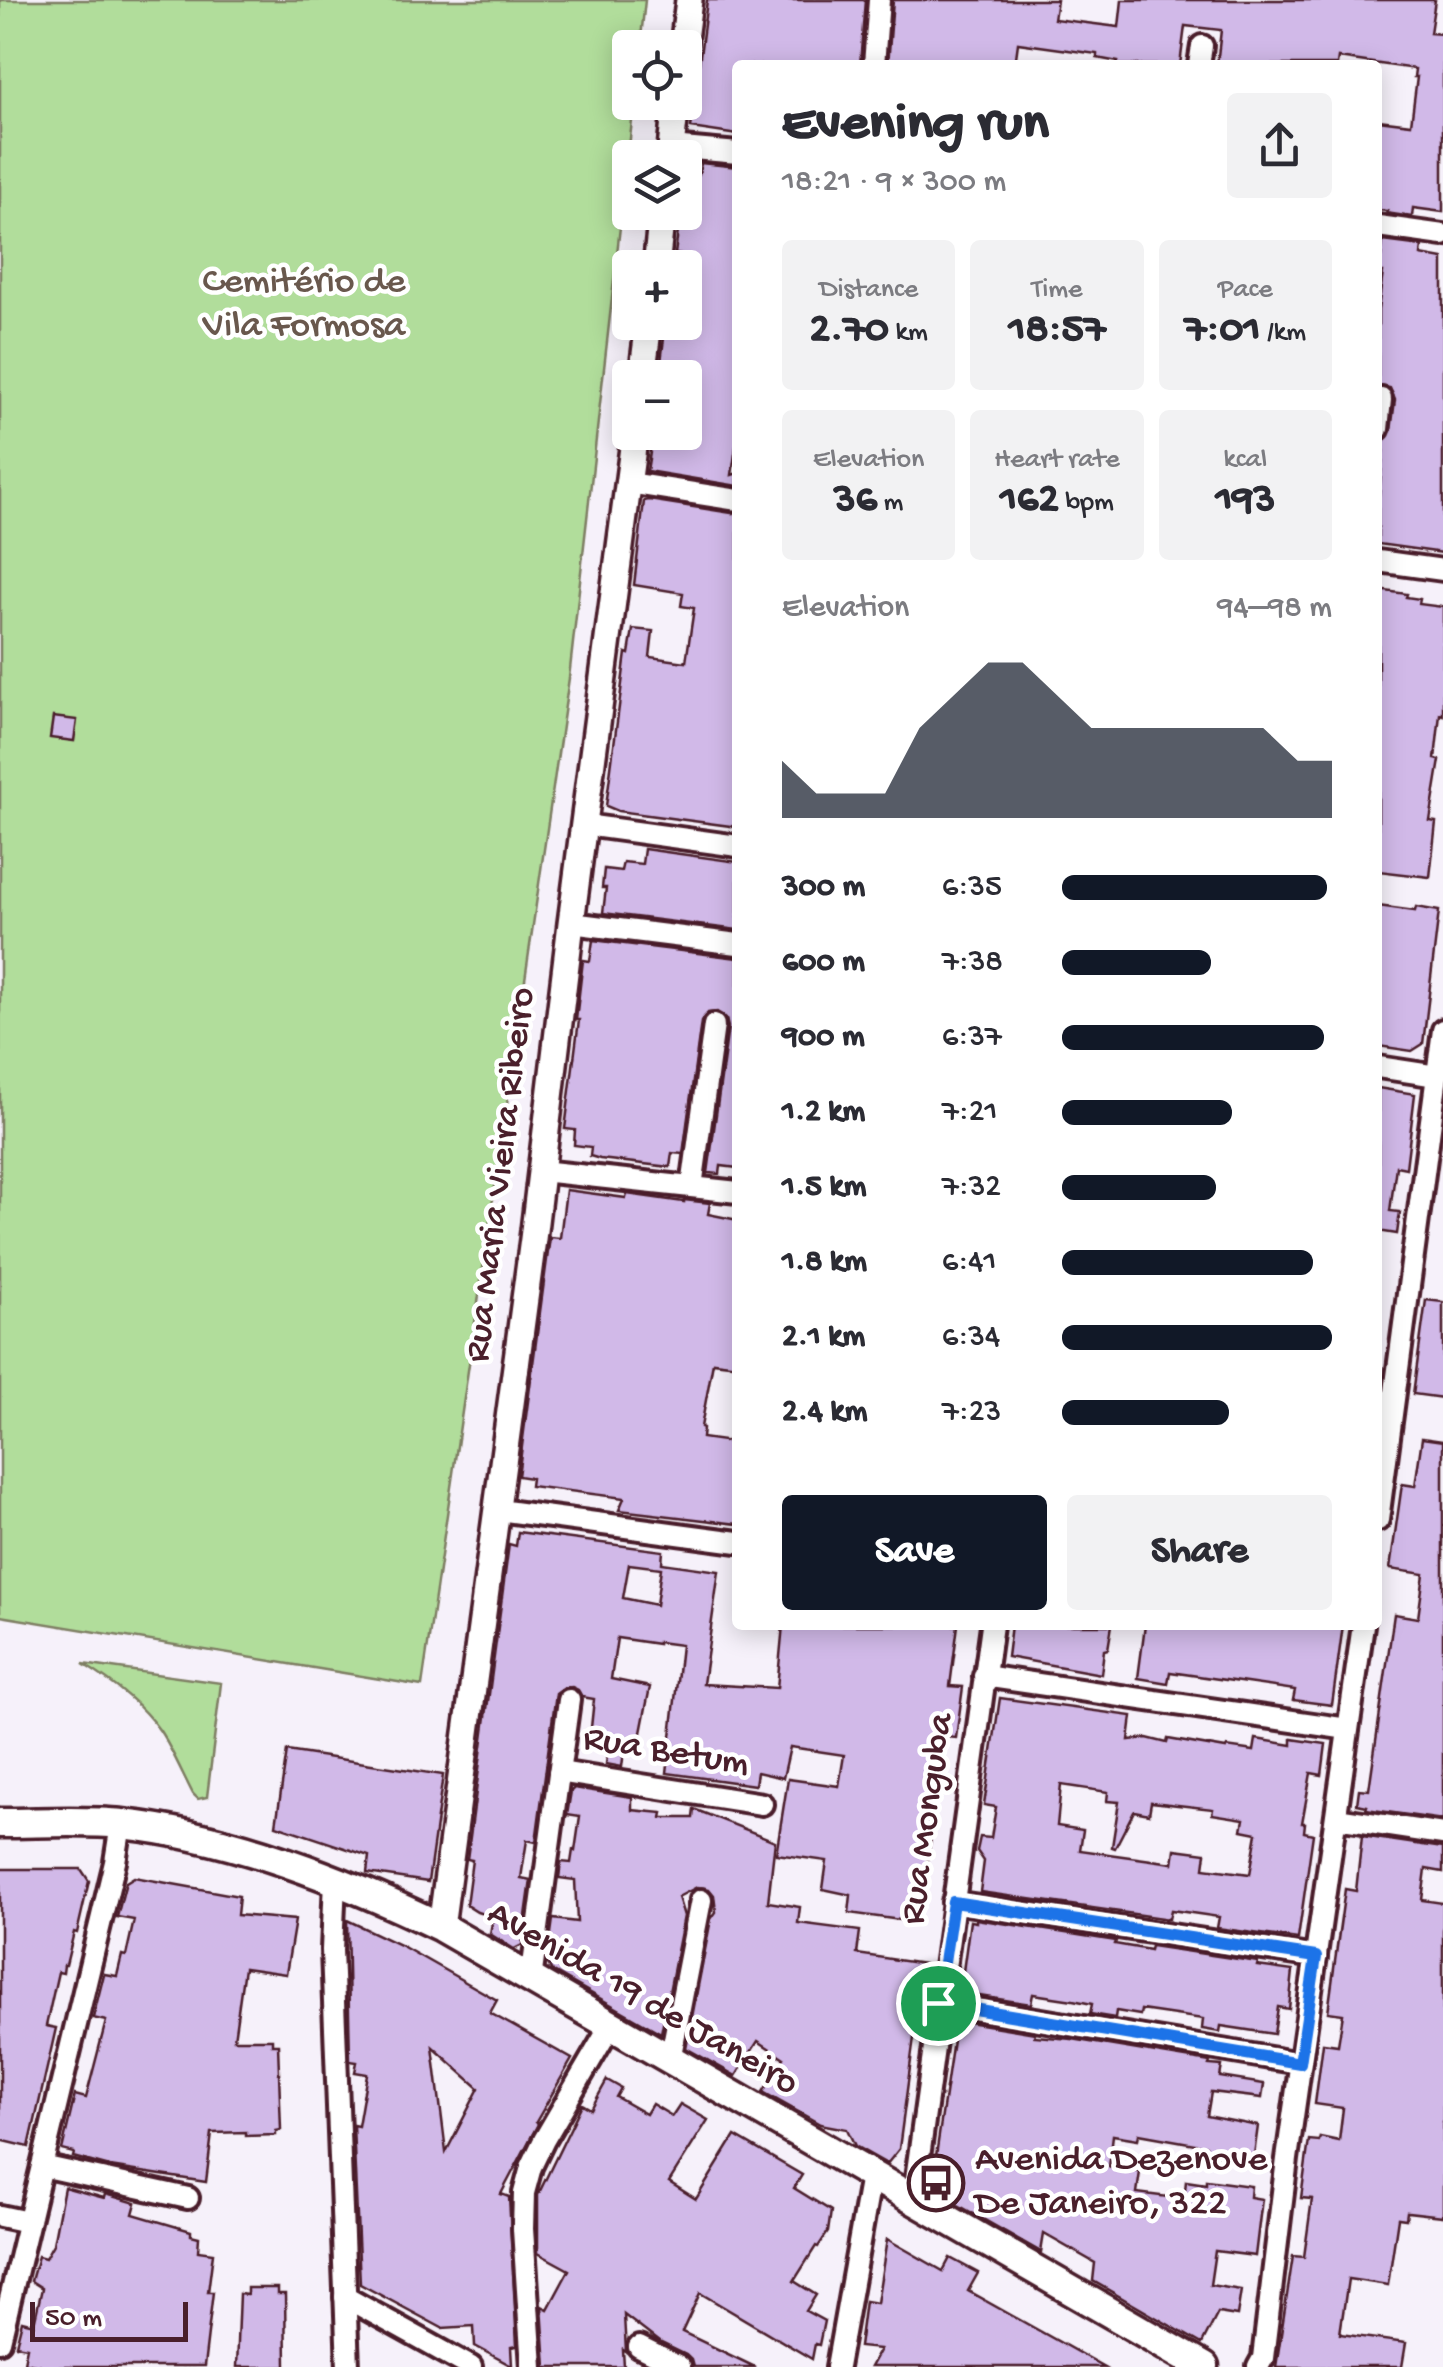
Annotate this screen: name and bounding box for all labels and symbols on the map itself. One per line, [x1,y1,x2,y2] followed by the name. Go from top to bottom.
[202,261,407,349] park label: Cemitério de Vila Formosa
[457,985,547,1365] street label: Rua Maria Vieira Ribeiro
[892,1709,966,1927] street label: Rua Monguba
[580,1718,752,1788] street label: Rua Betum
[479,1893,805,2107] street label: Avenida 19 de Janeiro
[896,1961,981,2046] pin
[972,2139,1268,2227] place label: Avenida Dezenove De Janeiro, 322
[906,2153,966,2213] bus stop icon: Avenida Dezenove De Janeiro, 322
[30,2297,188,2342] scale bar

